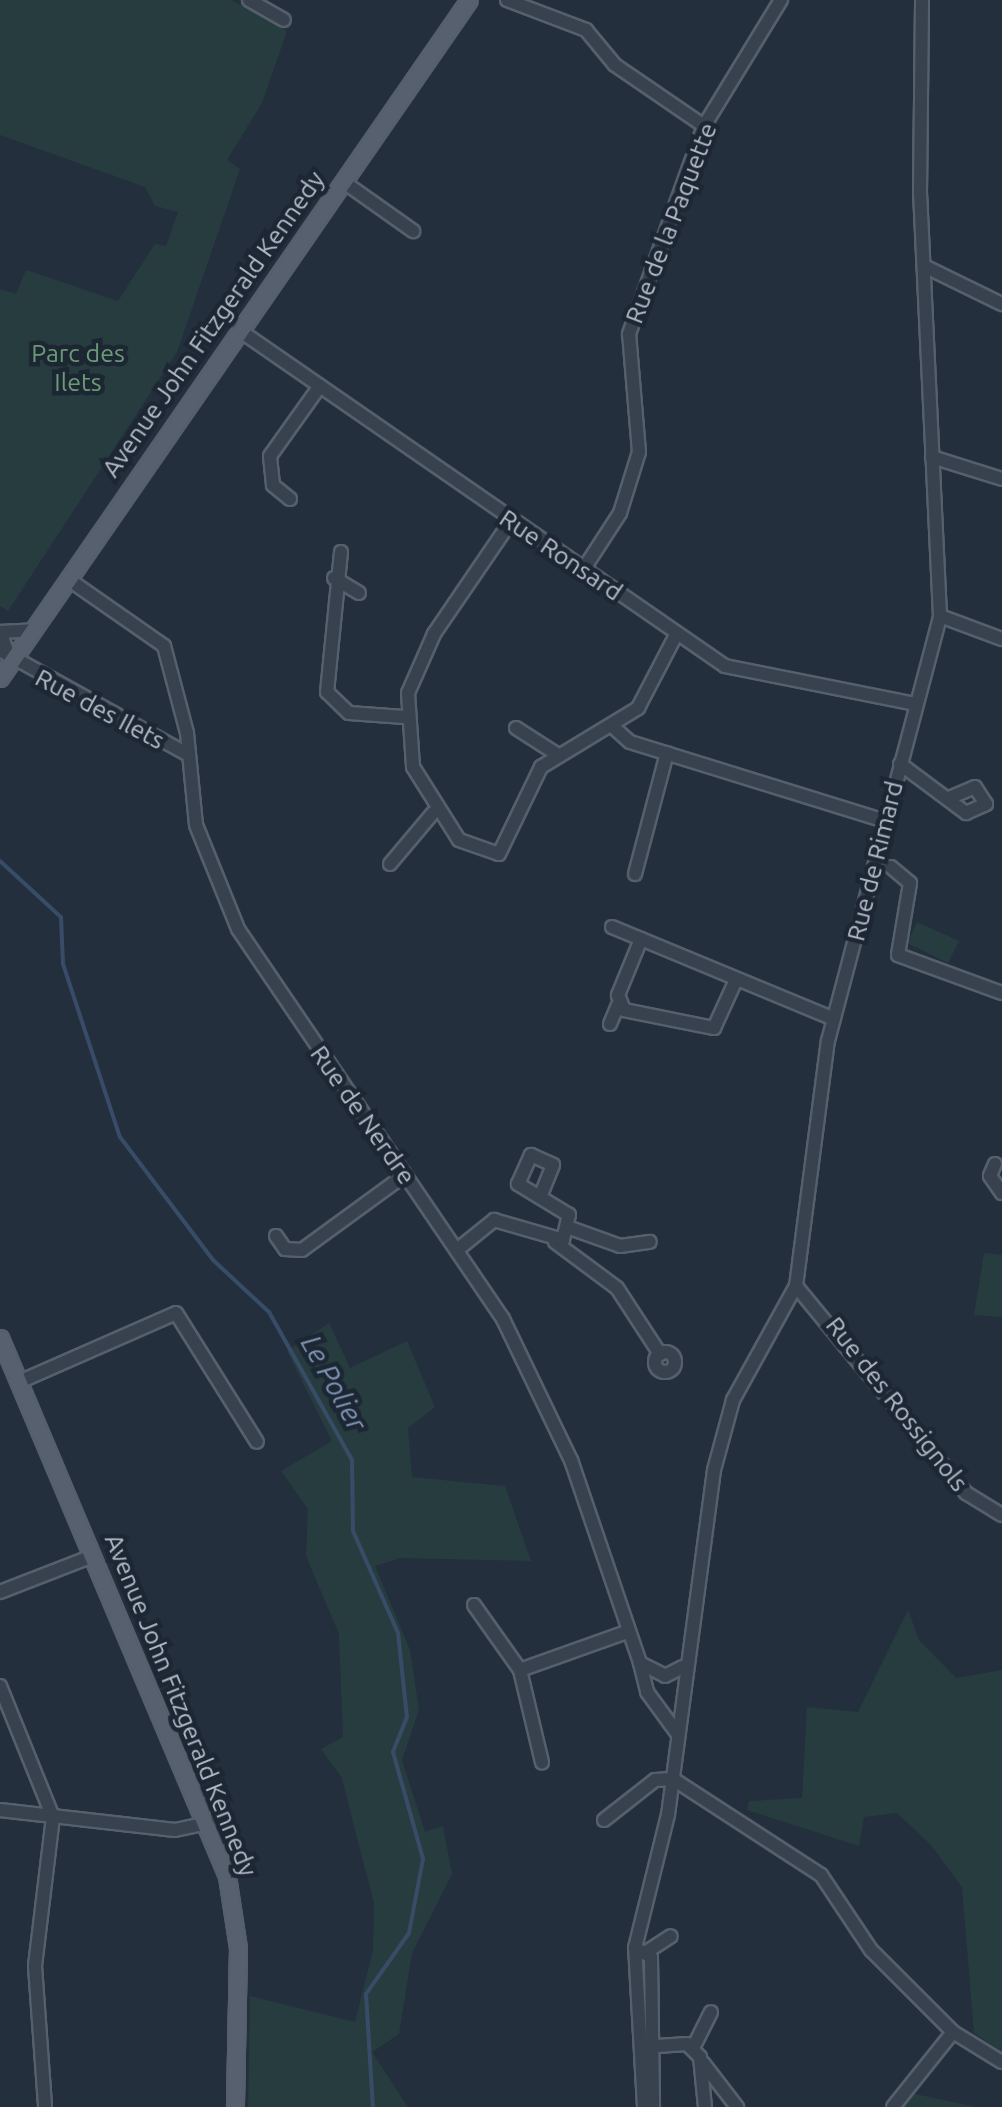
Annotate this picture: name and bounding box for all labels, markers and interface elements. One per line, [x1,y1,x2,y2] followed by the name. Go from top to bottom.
[619,118,723,328] street label: Rue de la Paquette
[96,165,330,483] street label: Avenue John Fitzgerald Kennedy
[31,339,125,398] park label: Parc des Ilets
[494,503,628,607] street label: Rue Ronsard
[30,662,170,756] street label: Rue des Ilets
[841,778,909,944] street label: Rue de Rimard
[304,1040,422,1190] street label: Rue de Nerdre
[820,1311,974,1497] street label: Rue des Rossignols
[294,1329,374,1437] water label: Le Polier
[98,1529,264,1881] street label: Avenue John Fitzgerald Kennedy

